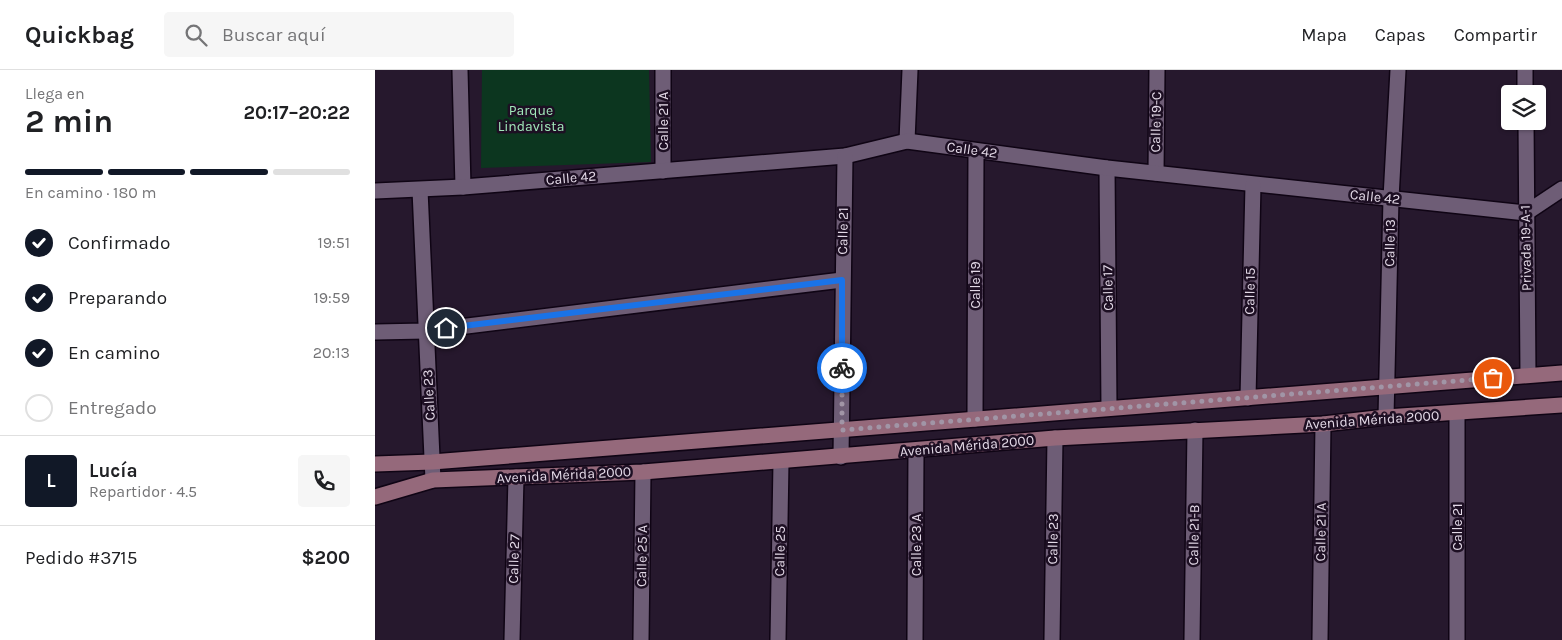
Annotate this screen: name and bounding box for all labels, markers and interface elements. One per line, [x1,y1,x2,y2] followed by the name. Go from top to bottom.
[164,12,514,57] search box
[25,21,134,49] text: Quickbag
[182,21,210,49] icon: search
[222,24,326,46] text: Buscar aquí
[1301,24,1347,46] text: Mapa
[1375,24,1426,46] text: Capas
[1454,24,1537,46] text: Compartir
[25,84,85,103] text: Llega en
[1501,85,1546,130] map controls
[1501,85,1546,130] button: layers
[1147,91,1165,153] street label: Calle 19-C
[655,92,672,150] street label: Calle 21 A
[244,102,350,124] text: 20:17–20:22
[498,102,564,135] park label: Parque Lindavista
[25,103,113,140] text: 2 min
[946,138,998,162] street label: Calle 42
[545,167,597,189] street label: Calle 42
[25,183,157,202] text: En camino · 180 m
[1349,186,1401,208] street label: Calle 42
[1517,205,1535,291] street label: Privada 19-A-1
[834,207,852,255] street label: Calle 21
[1381,219,1399,267] street label: Calle 13
[25,229,53,257] icon: check
[68,232,170,254] text: Confirmado
[317,233,350,252] text: 19:51
[967,261,984,309] street label: Calle 19
[1099,265,1117,311] street label: Calle 17
[1241,267,1259,315] street label: Calle 15
[25,284,53,312] icon: check
[68,287,167,309] text: Preparando
[313,288,350,307] text: 19:59
[425,307,467,349] pin
[432,314,460,342] icon: home
[25,339,53,367] icon: check
[68,342,160,364] text: En camino
[313,343,350,362] text: 20:13
[817,343,867,393] courier
[828,354,856,382] icon: bike
[1472,357,1514,399] pin
[1479,364,1507,392] icon: bag
[419,369,439,421] street label: Calle 23
[68,397,157,419] text: Entregado
[1304,407,1440,433] street label: Avenida Mérida 2000
[899,432,1035,460] street label: Avenida Mérida 2000
[298,455,350,507] button: phone
[89,460,138,482] text: Lucía
[496,463,632,487] street label: Avenida Mérida 2000
[46,470,56,492] text: L
[89,482,197,501] text: Repartidor · 4.5
[1312,502,1330,562] street label: Calle 21 A
[1449,503,1466,551] street label: Calle 21
[1185,504,1203,566] street label: Calle 21-B
[1044,513,1062,565] street label: Calle 23
[908,514,925,576] street label: Calle 23 A
[633,525,651,587] street label: Calle 25 A
[771,525,789,576] street label: Calle 25
[505,534,523,584] street label: Calle 27
[25,547,137,569] text: Pedido #3715
[301,547,350,569] text: $200

